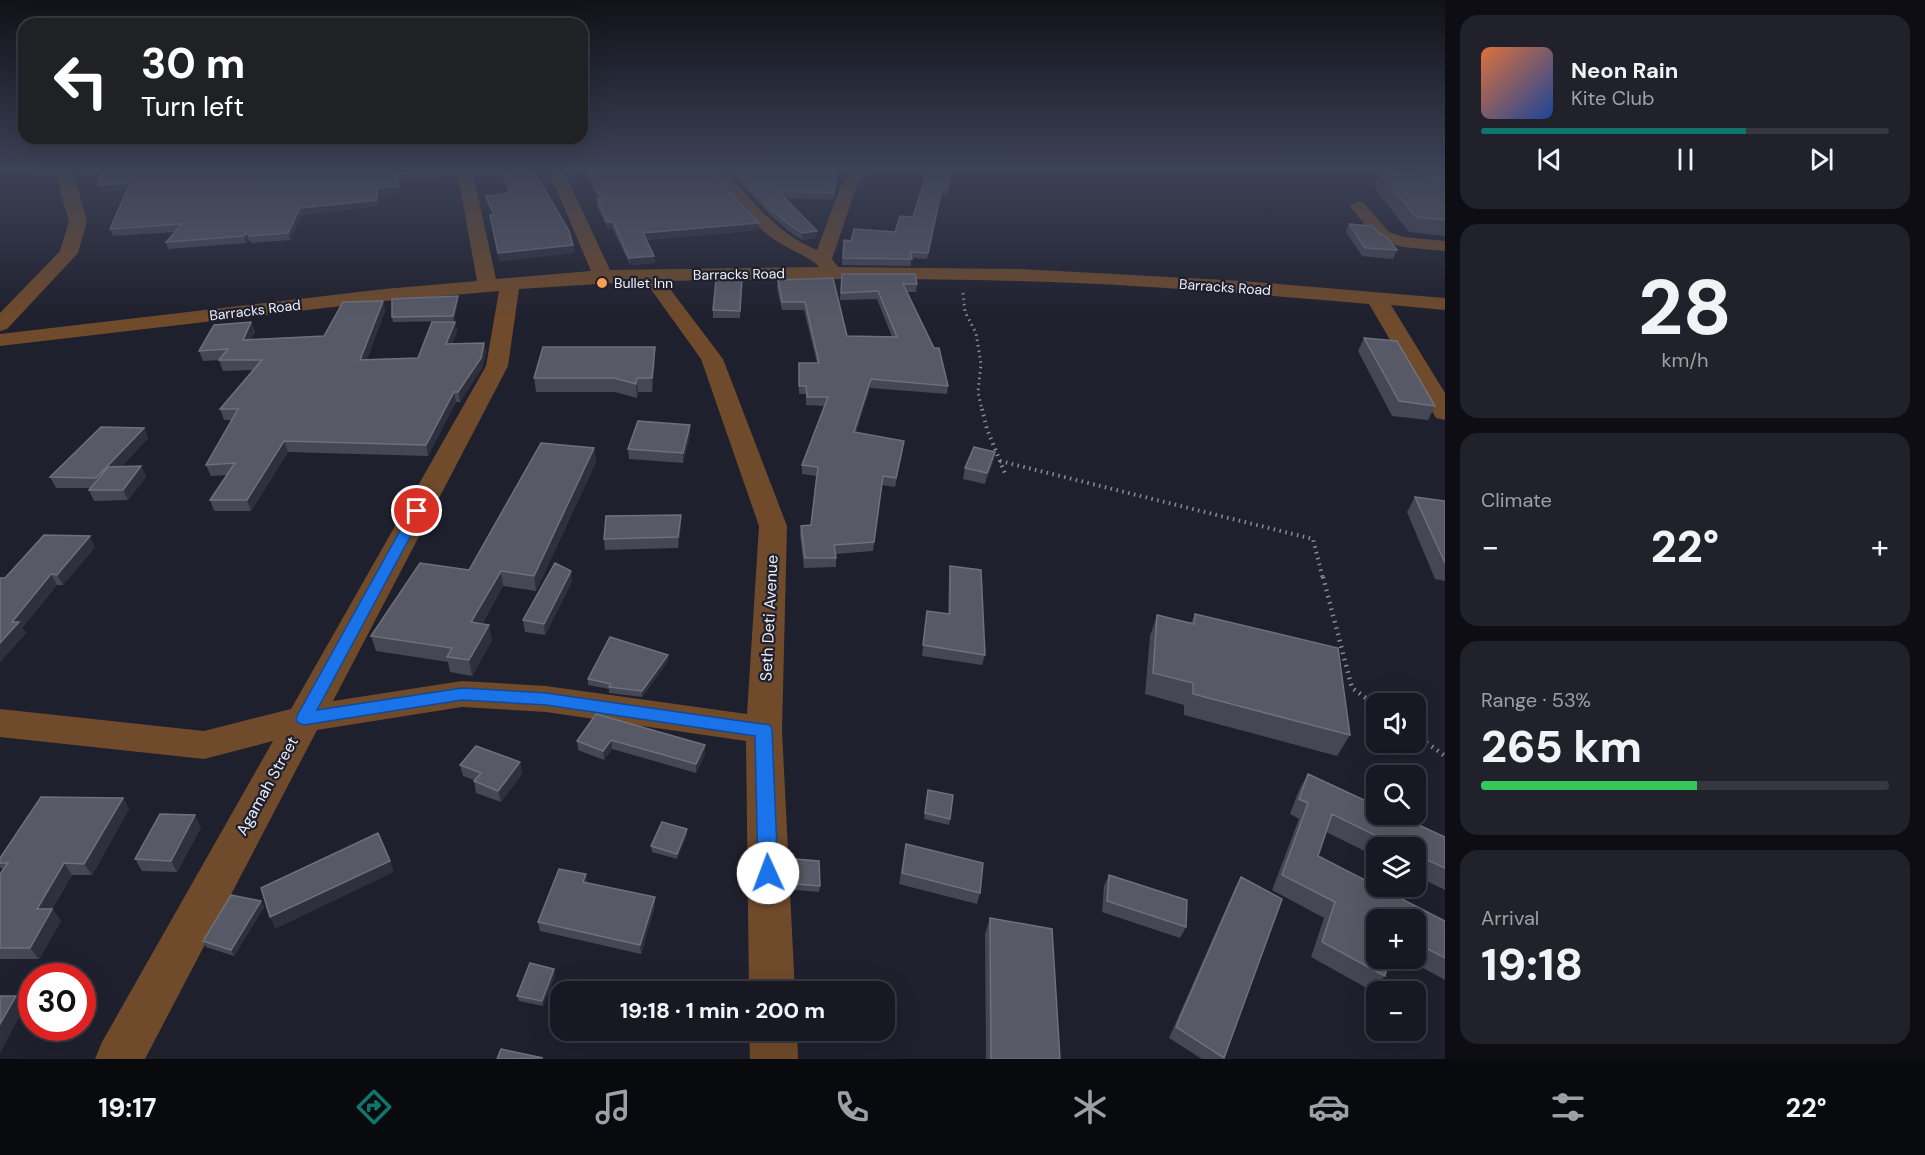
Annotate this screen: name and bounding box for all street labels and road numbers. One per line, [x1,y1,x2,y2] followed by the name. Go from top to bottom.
[693,264,785,284] street label: Barracks Road
[1178,275,1272,299] street label: Barracks Road
[208,295,302,325] street label: Barracks Road
[755,554,783,682] street label: Seth Deti Avenue
[231,733,303,839] street label: Agamah Street

